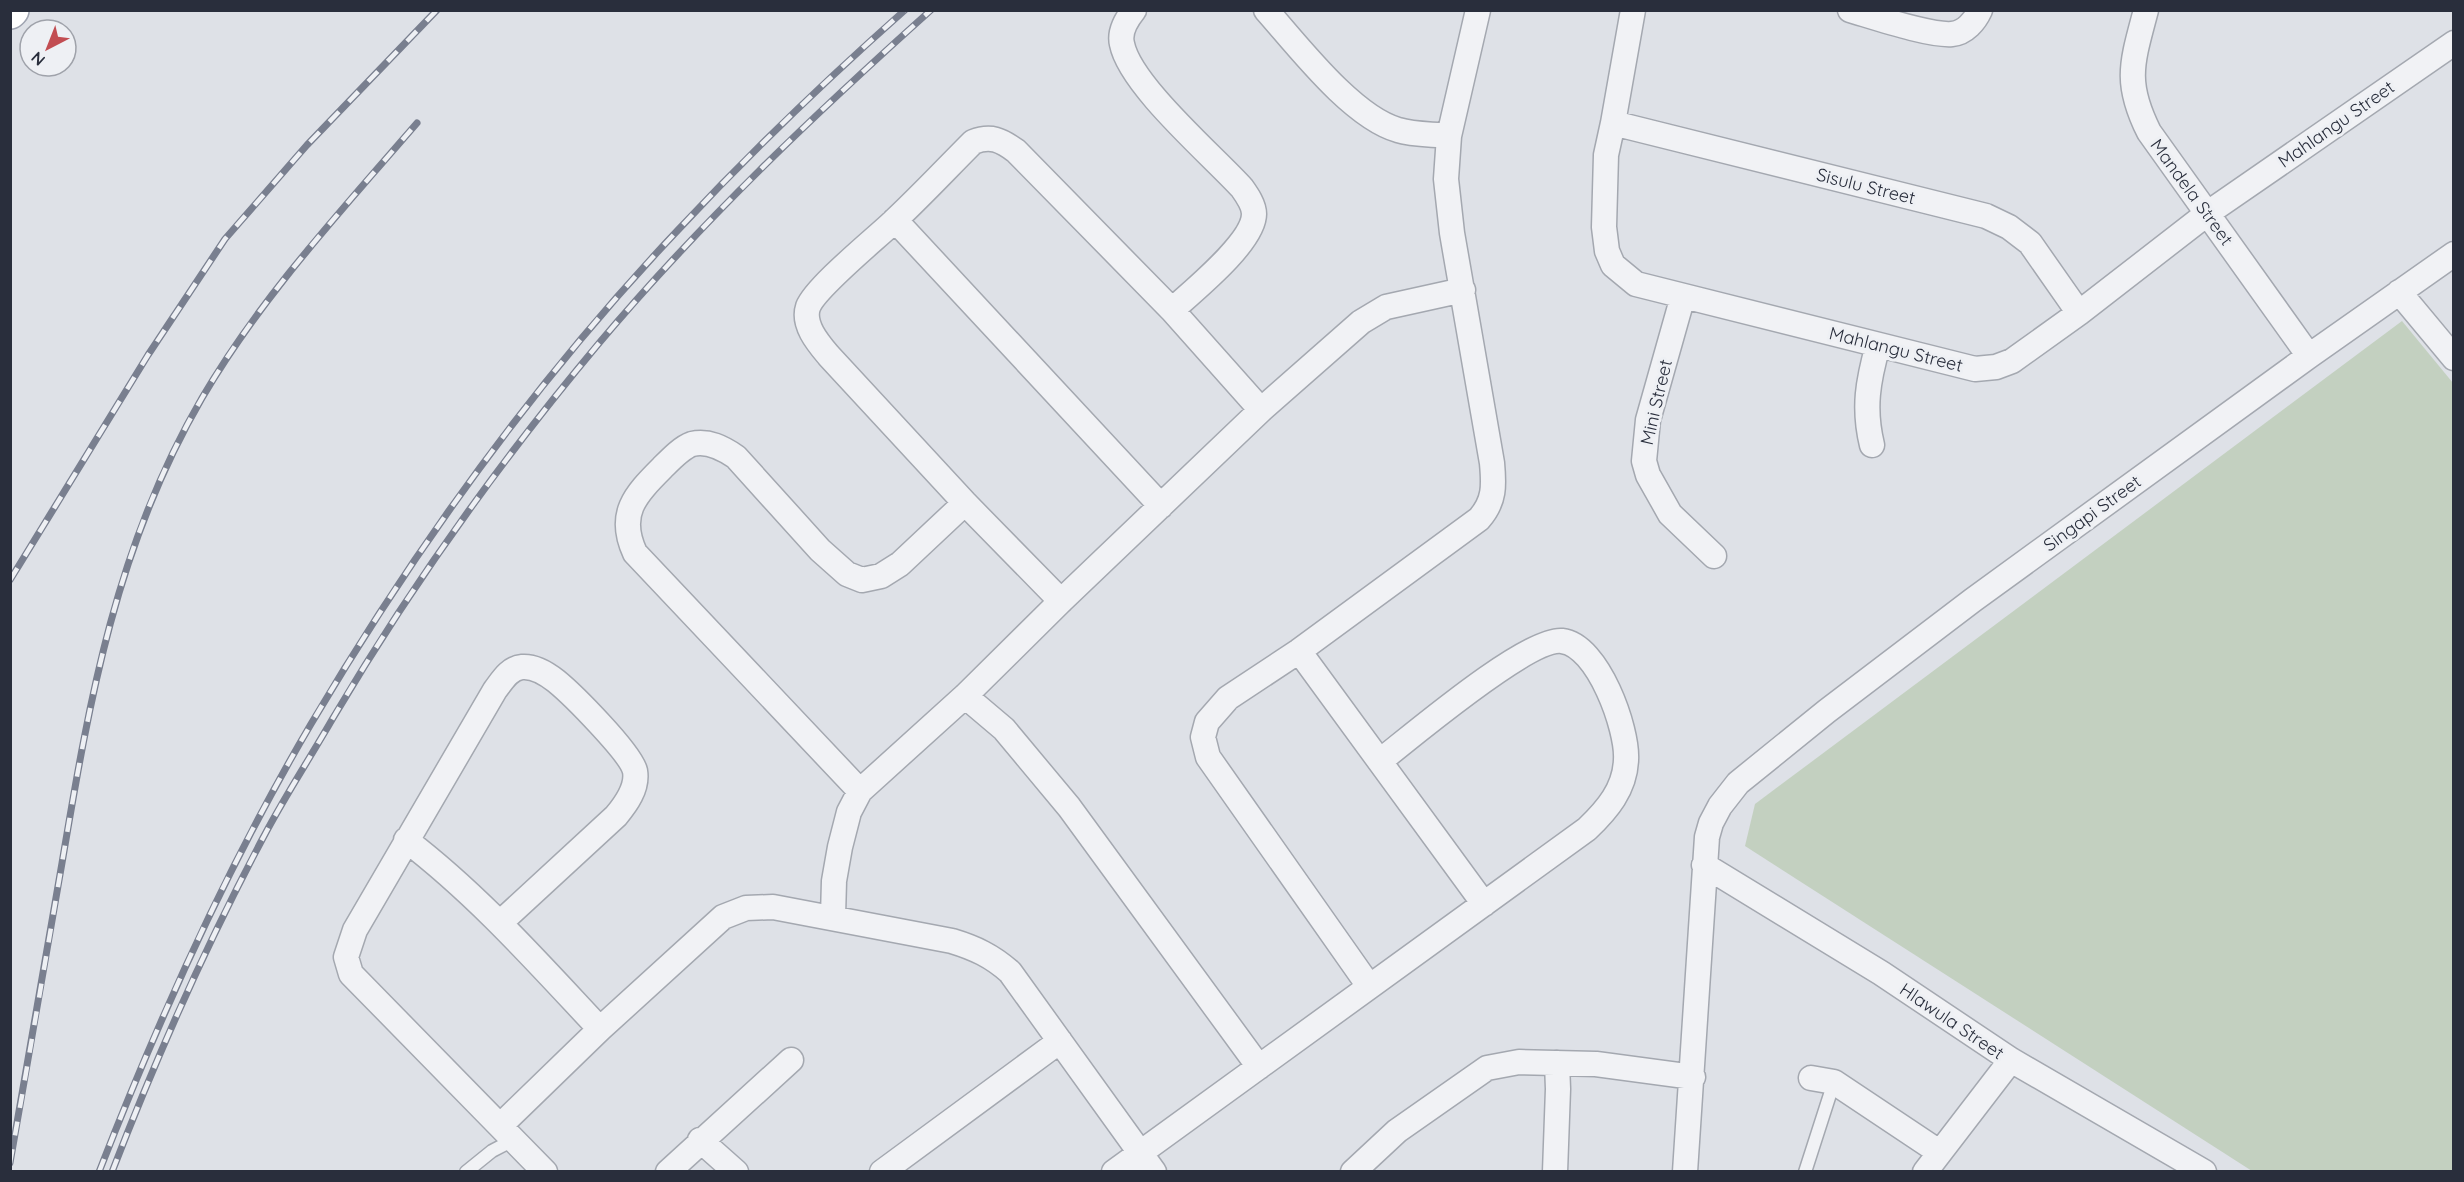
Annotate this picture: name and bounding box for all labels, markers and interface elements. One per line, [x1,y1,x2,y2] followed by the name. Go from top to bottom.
[18,18,78,78] north arrow
[27,48,49,71] text: N
[2273,75,2399,173] street label: Mahlangu Street
[2146,134,2238,250] street label: Mandela Street
[1814,163,1918,209] street label: Sisulu Street
[1827,321,1965,377] street label: Mahlangu Street
[1635,357,1677,447] street label: Mini Street
[2039,470,2145,556] street label: Singapi Street
[1895,978,2009,1064] street label: Hlawula Street

